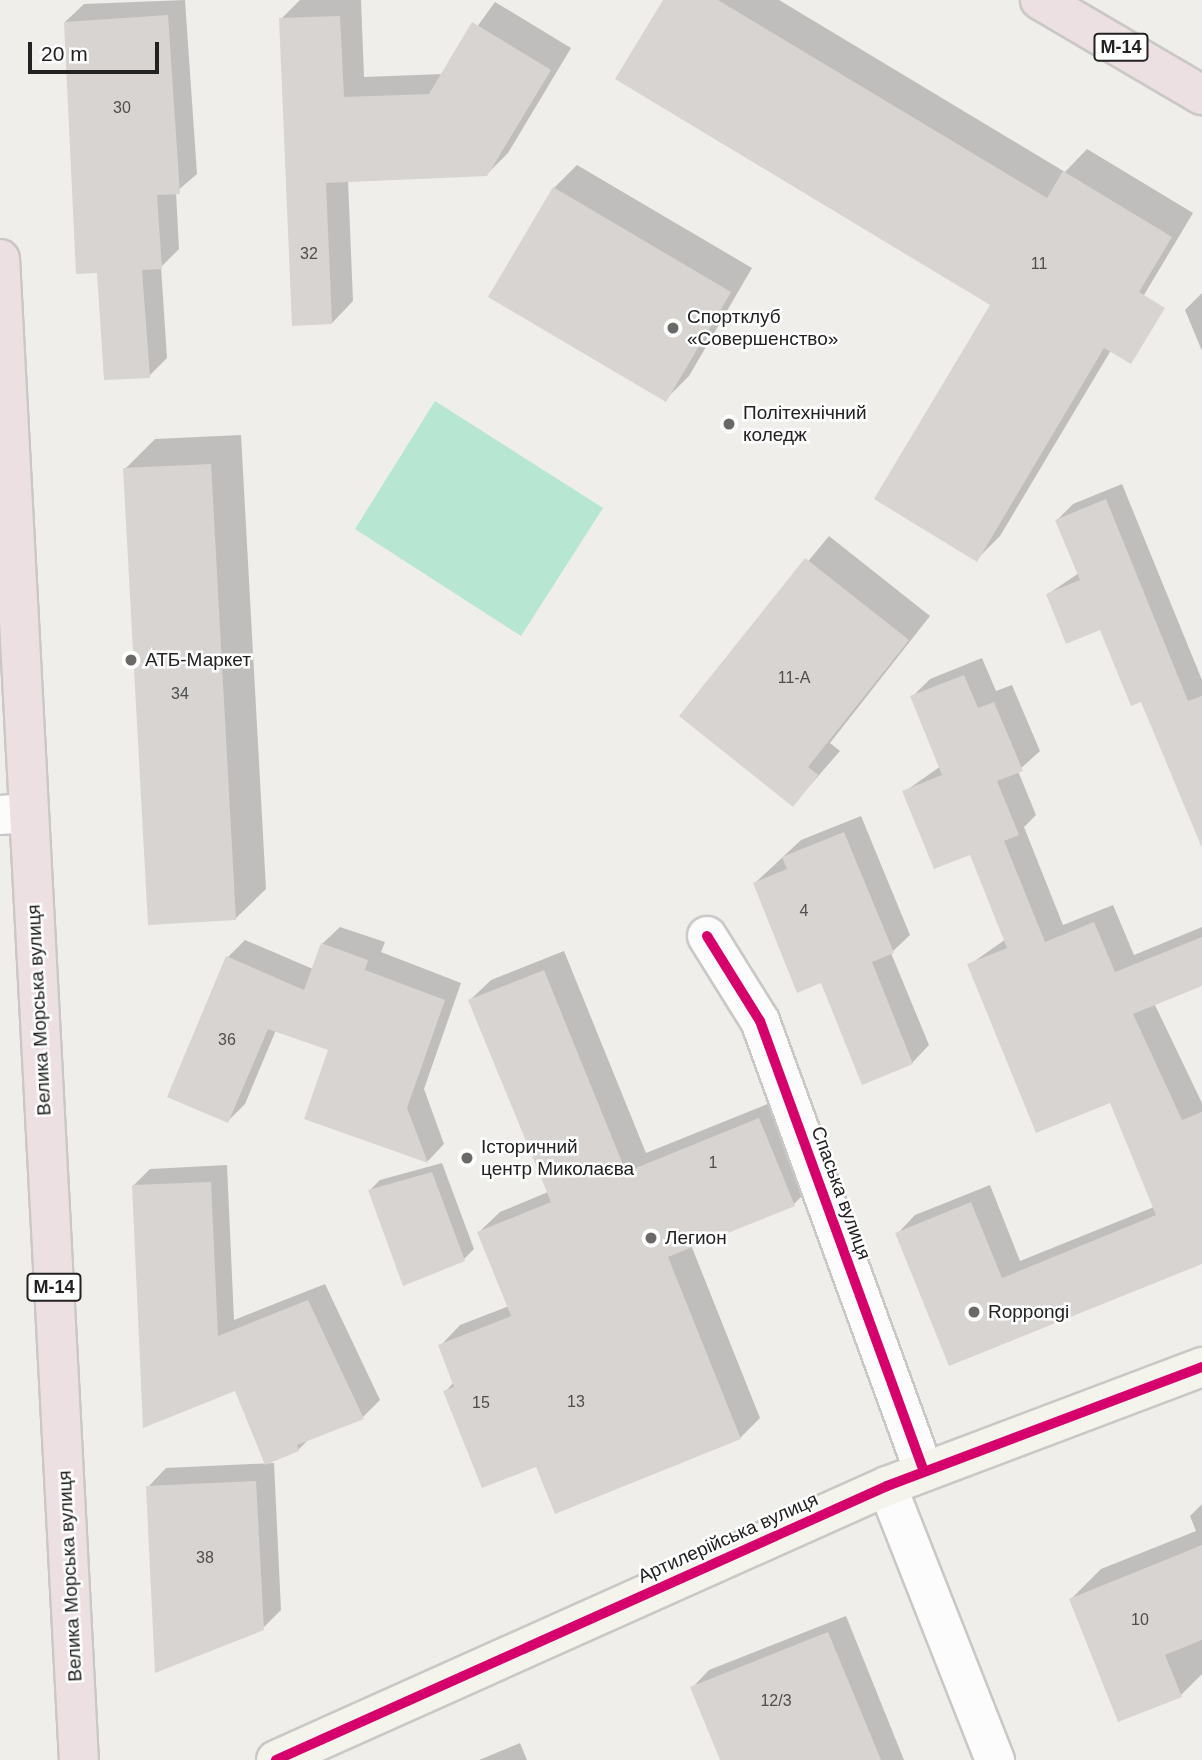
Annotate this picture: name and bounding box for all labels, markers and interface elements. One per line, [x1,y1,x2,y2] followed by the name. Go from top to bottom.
[32,28,163,72] scale bar
[1093,32,1149,62] road number: М-14
[41,42,88,65] text: 20 m
[113,98,131,118] house number: 30
[300,244,318,264] house number: 32
[1031,254,1047,274] house number: 11
[687,306,838,350] place label: Спортклуб «Совершенство»
[665,320,681,336] marker: Спортклуб «Совершенство»
[743,402,867,446] place label: Політехнічний коледж
[721,416,737,432] marker: Політехнічний коледж
[145,649,251,671] place label: АТБ-Маркет
[123,652,139,668] marker: АТБ-Маркет
[778,668,810,688] house number: 11-А
[171,684,189,704] house number: 34
[800,901,808,921] house number: 4
[22,904,56,1116] street label: Велика Морська вулиця
[218,1030,236,1050] house number: 36
[806,1123,876,1263] street label: Спаська вулиця
[481,1136,634,1180] place label: Історичний центр Миколаєва
[459,1150,475,1166] marker: Історичний центр Миколаєва
[709,1153,717,1173] house number: 1
[665,1227,727,1249] place label: Легион
[643,1230,659,1246] marker: Легион
[26,1272,82,1302] road number: М-14
[988,1301,1069,1323] place label: Roppongi
[966,1304,982,1320] marker: Roppongi
[567,1392,585,1412] house number: 13
[472,1393,490,1413] house number: 15
[53,1470,87,1682] street label: Велика Морська вулиця
[634,1488,822,1588] street label: Артилерійська вулиця
[196,1548,214,1568] house number: 38
[1131,1610,1149,1630] house number: 10
[760,1691,792,1711] house number: 12/3

